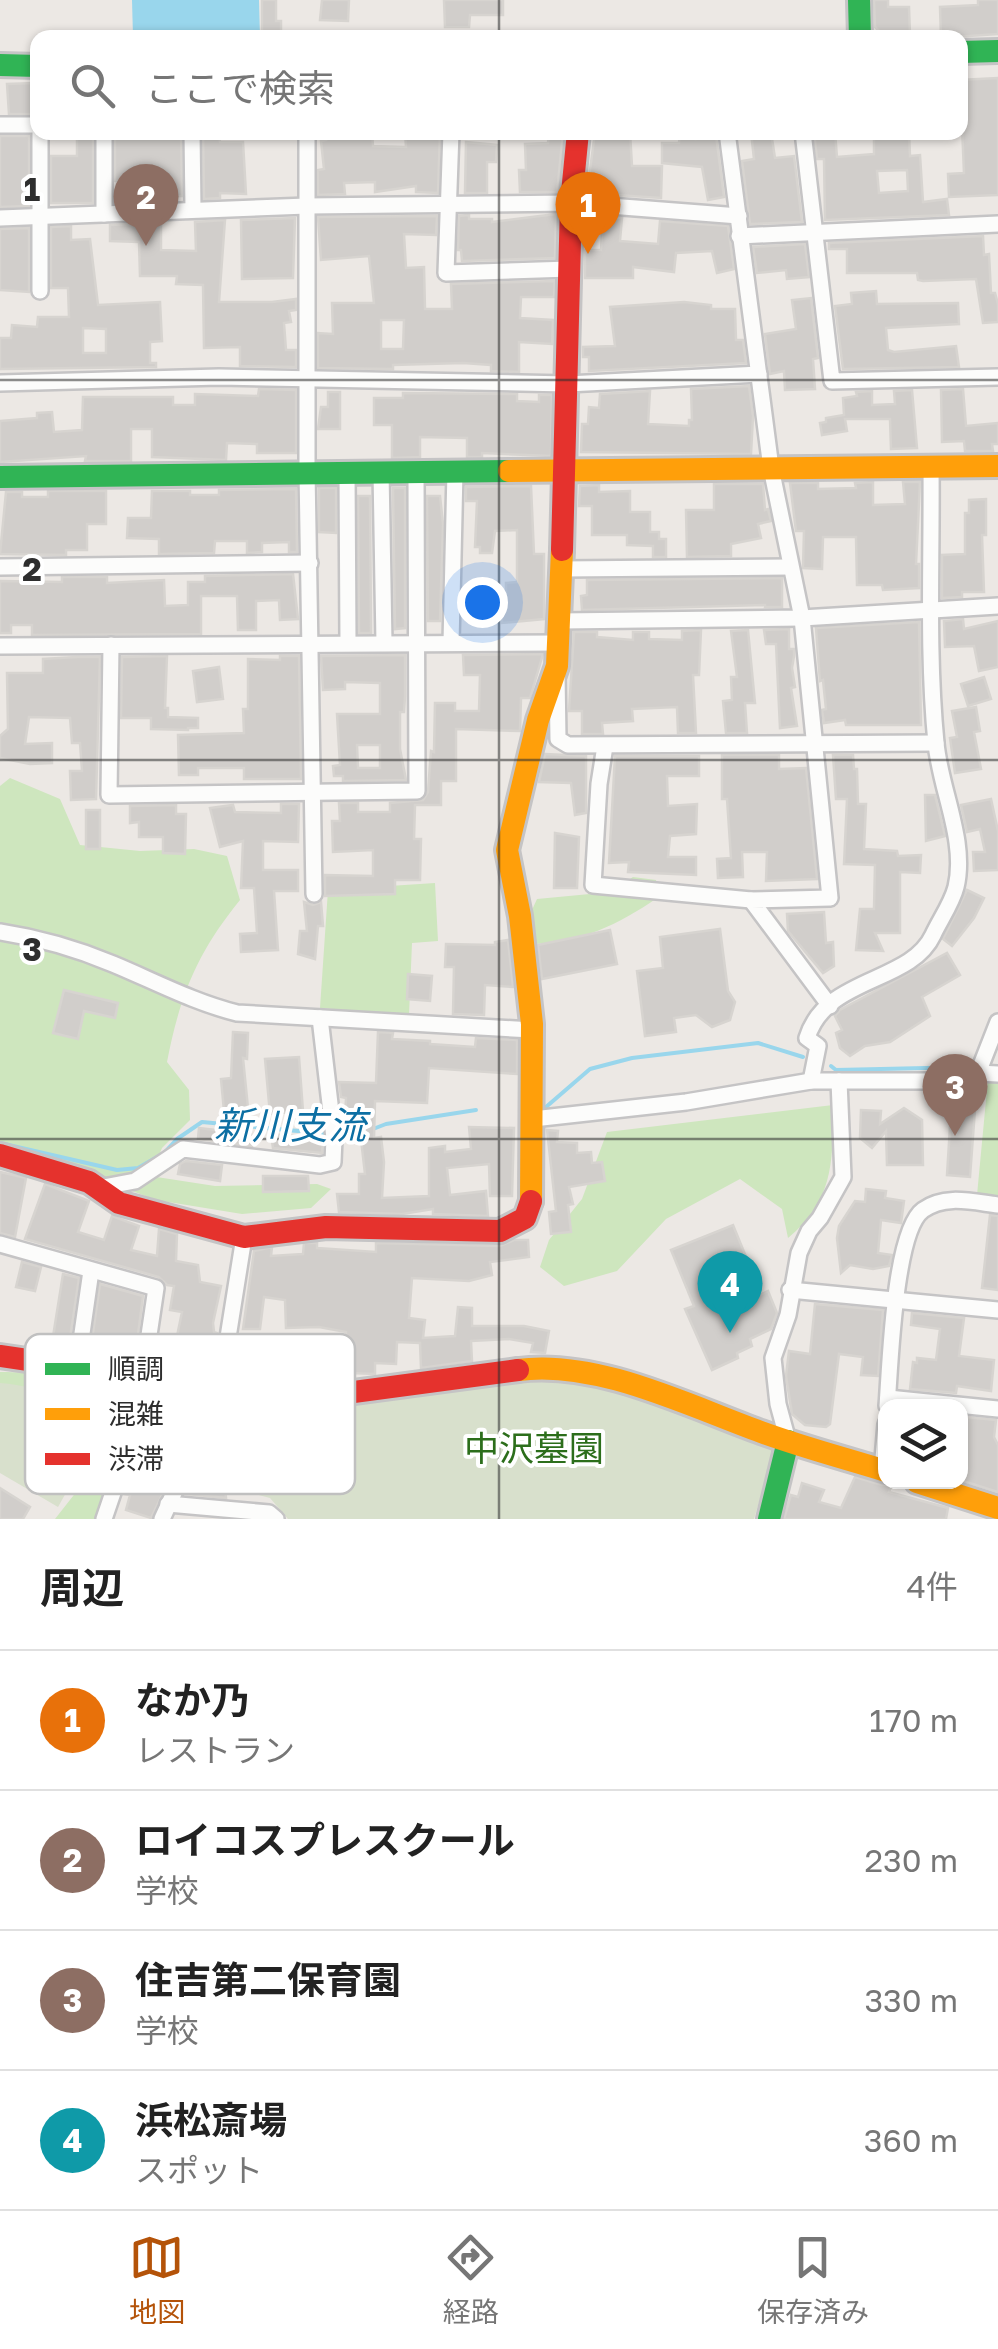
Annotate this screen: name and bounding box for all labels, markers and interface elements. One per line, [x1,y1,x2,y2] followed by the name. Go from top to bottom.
[30,30,968,140] search box
[65,58,120,113] icon: search
[145,65,335,110] text: ここで検索
[114,164,178,246] pin: 2
[24,170,40,208] text: 1
[556,172,620,254] pin: 1
[22,550,42,588] text: 2
[457,577,508,628] your location
[22,930,42,968] text: 3
[922,1054,988,1136] pin: 3
[214,1102,371,1147] water label: 新川支流
[698,1250,762,1333] pin: 4
[25,1334,355,1494] legend
[108,1352,164,1385] text: 順調
[108,1397,164,1430] text: 混雑
[878,1399,968,1489] map controls
[878,1399,968,1489] button: layers
[464,1427,604,1469] park label: 中沢墓園
[108,1442,164,1475] text: 渋滞
[40,1562,124,1612] text: 周辺
[906,1567,958,1605] text: 4件
[135,1677,249,1722] text: なか乃
[64,1701,81,1739] text: 1
[869,1701,958,1739] text: 170 m
[135,1731,295,1769] text: レストラン
[135,1817,515,1862] text: ロイコスプレスクール
[63,1841,82,1879] text: 2
[865,1841,958,1879] text: 230 m
[135,1871,199,1909] text: 学校
[135,1957,401,2002] text: 住吉第二保育園
[63,1981,82,2019] text: 3
[864,1981,958,2019] text: 330 m
[135,2011,199,2049] text: 学校
[135,2097,287,2142] text: 浜松斎場
[62,2121,83,2159] text: 4
[864,2121,958,2159] text: 360 m
[135,2151,263,2189] text: スポット
[129,2230,185,2330] tab: 地図
[443,2230,499,2330] tab: 経路
[757,2230,869,2330] tab: 保存済み

